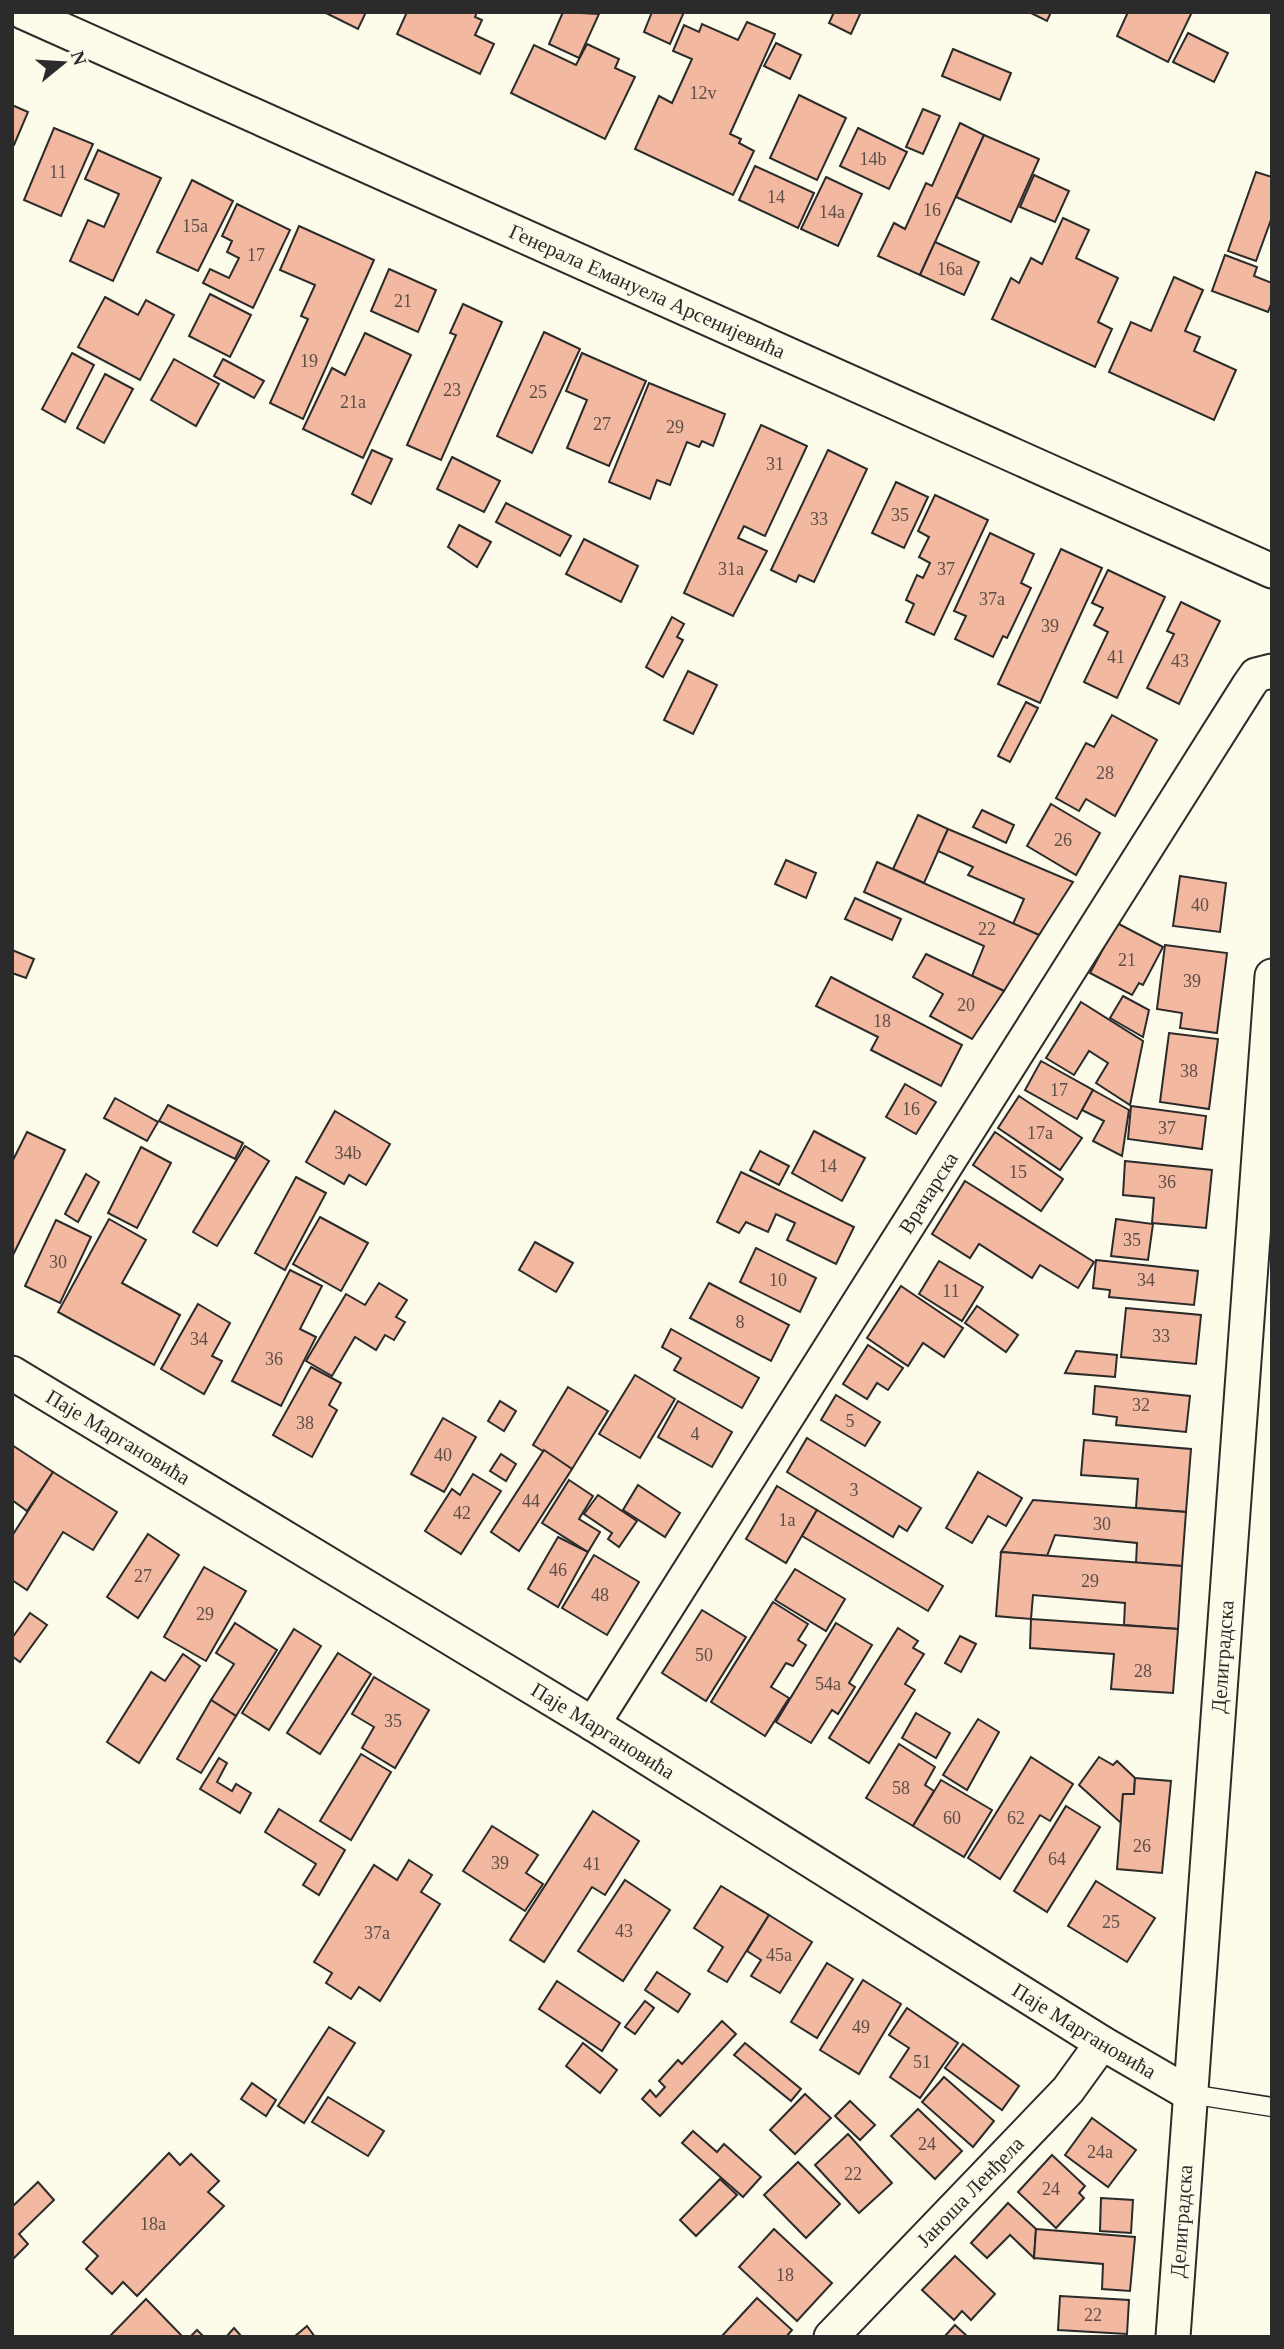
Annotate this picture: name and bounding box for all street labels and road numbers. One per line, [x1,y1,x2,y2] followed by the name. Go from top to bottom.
[506,219,790,364] street label: Генерала Емануела Арсенијевића
[894,1147,963,1238] street label: Врачарска
[42,1384,195,1490] street label: Паје Маргановића
[1206,1599,1239,1714] street label: Делиградска
[527,1678,680,1785] street label: Паје Маргановића
[1008,1978,1161,2084] street label: Паје Маргановића
[912,2131,1029,2252] street label: Јаноша Ленђела
[1165,2163,1198,2279] street label: Делиградска

